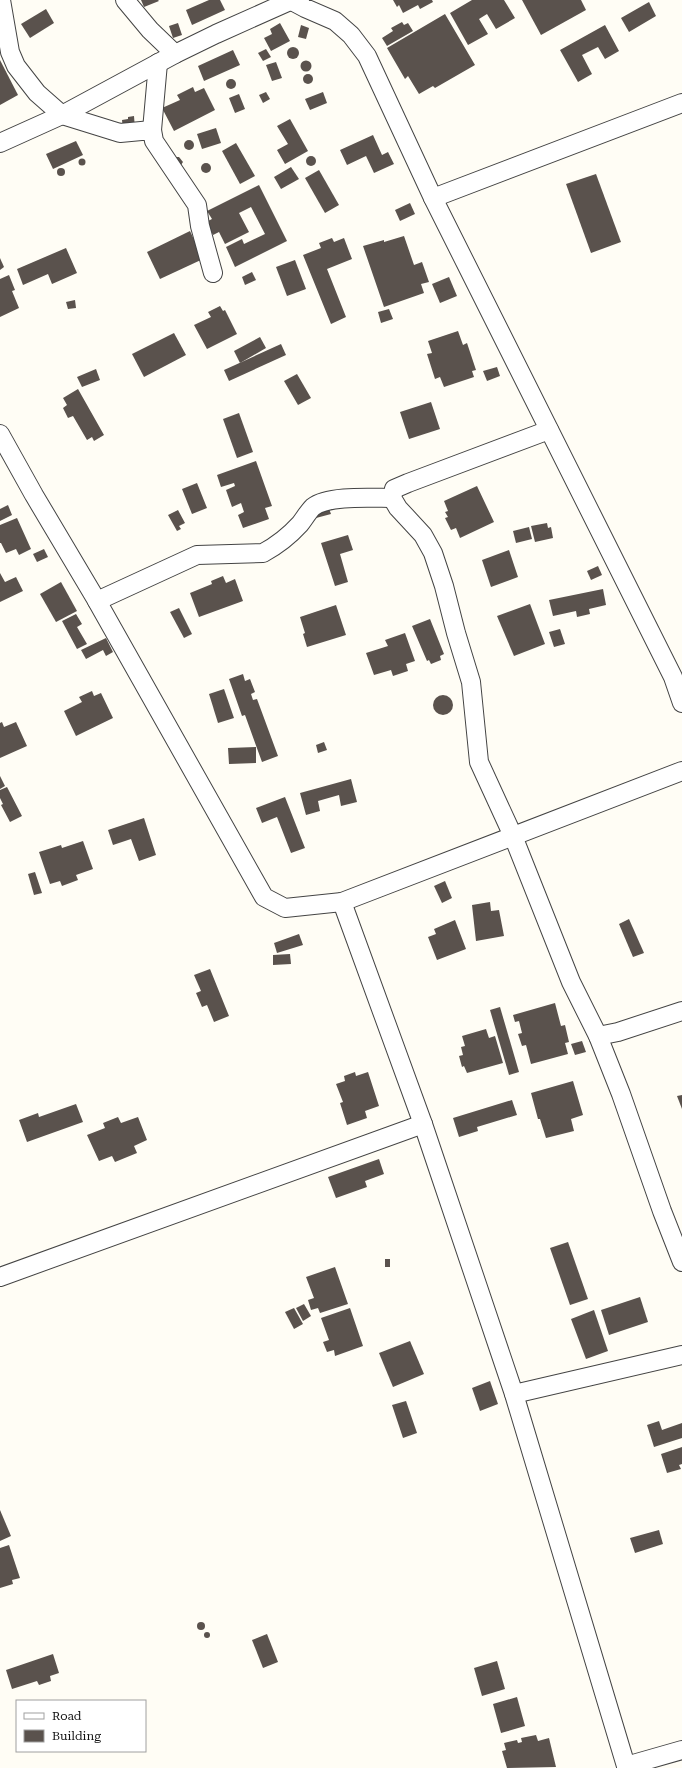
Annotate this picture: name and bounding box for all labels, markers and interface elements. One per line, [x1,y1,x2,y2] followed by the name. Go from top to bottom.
[16,1700,146,1752] legend
[52,1709,82,1723] text: Road
[52,1729,101,1743] text: Building

